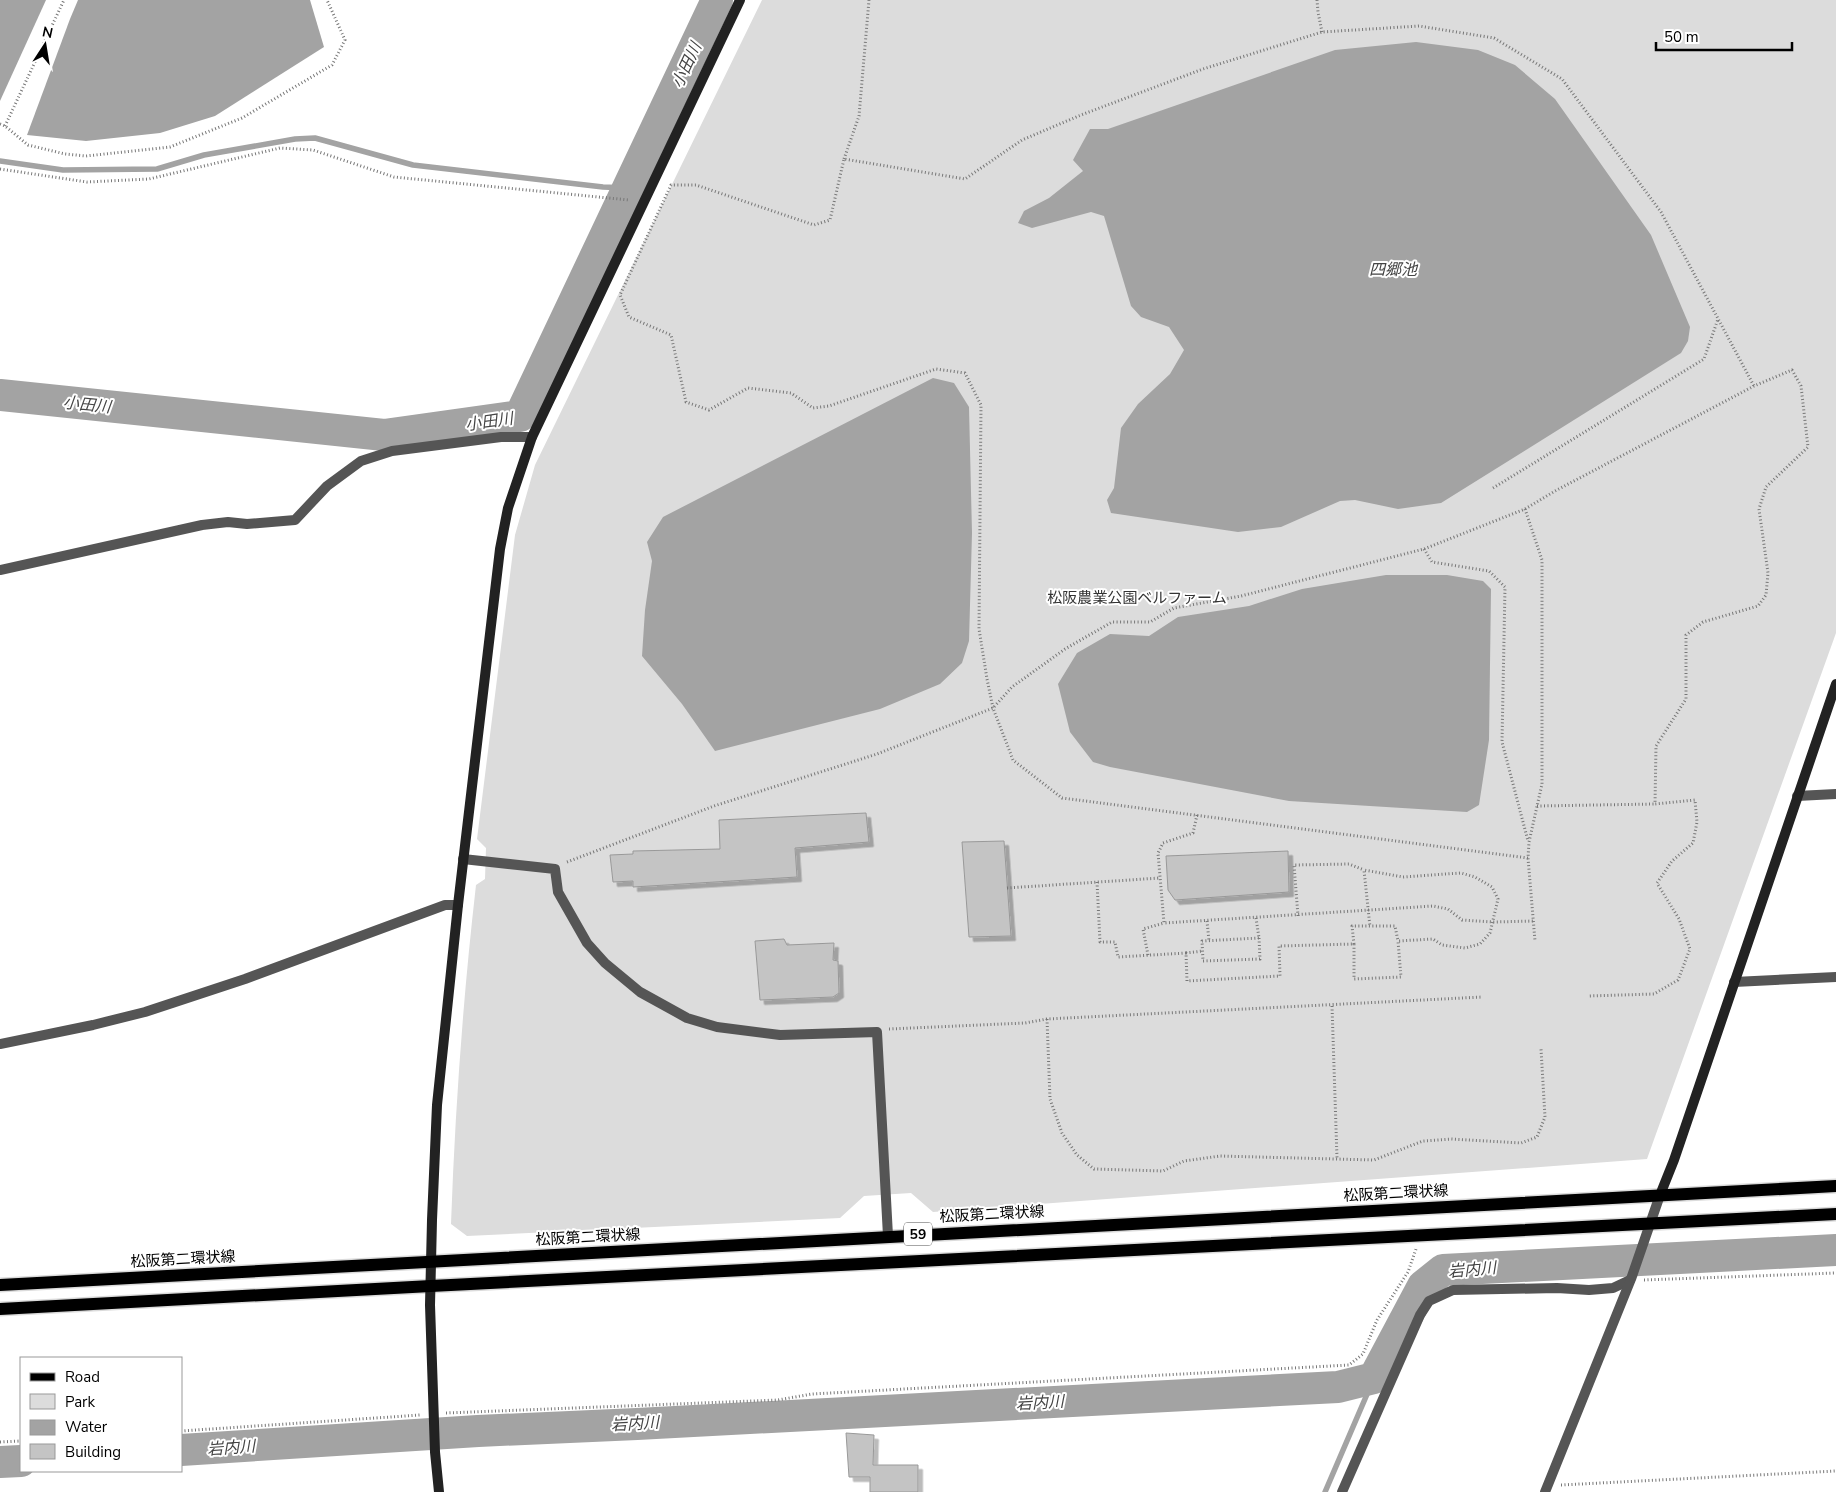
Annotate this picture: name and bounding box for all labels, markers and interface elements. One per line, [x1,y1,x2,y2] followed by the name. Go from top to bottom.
[20,20,70,70] north arrow
[1656,20,1792,52] scale bar
[40,22,55,43] text: N
[1664,27,1699,47] text: 50 m
[667,37,708,92] water label: 小田川
[1369,259,1419,281] water label: 四郷池
[62,392,114,419] water label: 小田川
[464,407,516,436] water label: 小田川
[1047,588,1227,608] park label: 松阪農業公園ベルファーム
[1343,1180,1449,1206] street label: 松阪第二環状線
[939,1201,1045,1227] street label: 松阪第二環状線
[904,1222,932,1246] road number: 59
[535,1224,641,1250] street label: 松阪第二環状線
[130,1246,236,1272] street label: 松阪第二環状線
[1447,1257,1499,1283] water label: 岩内川
[20,1357,182,1472] legend
[65,1367,100,1387] text: Road
[1016,1391,1067,1415] water label: 岩内川
[65,1392,95,1412] text: Park
[611,1412,662,1436] water label: 岩内川
[65,1417,108,1437] text: Water
[206,1435,258,1461] water label: 岩内川
[65,1442,121,1462] text: Building

